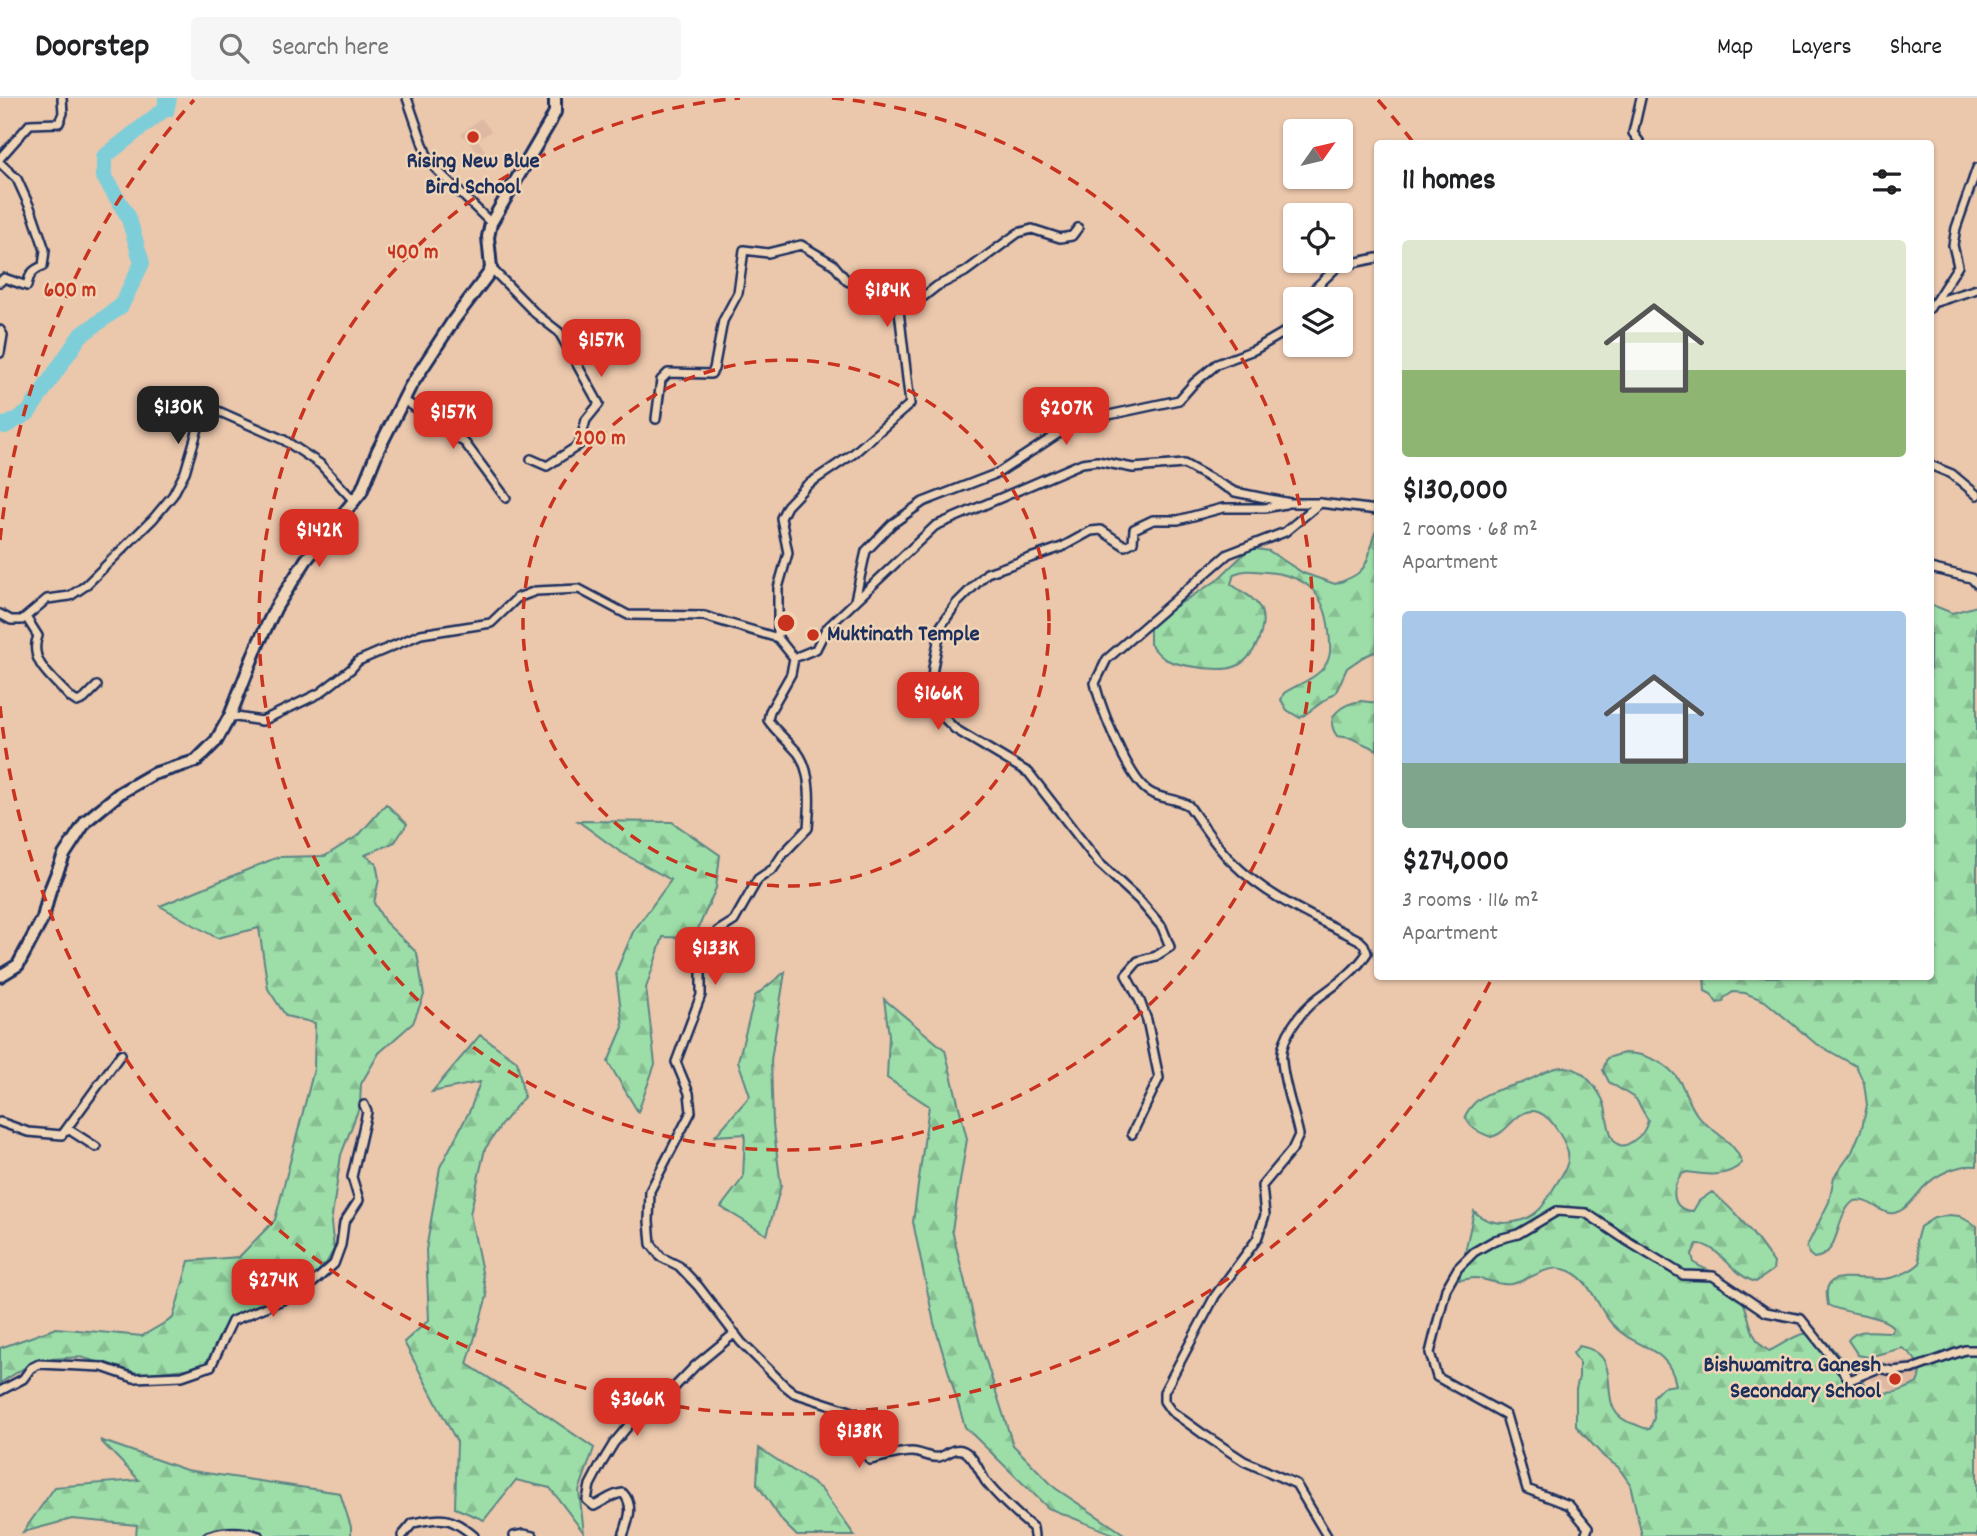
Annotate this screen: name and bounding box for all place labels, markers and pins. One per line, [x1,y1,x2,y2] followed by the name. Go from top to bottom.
[465,129,481,145] marker: Rising New Blue Bird School
[406,146,540,205] place label: Rising New Blue Bird School
[838,270,936,329] pin: $184K
[552,320,650,379] pin: $157K
[129,386,227,446] pin: $130K
[1017,388,1115,447] pin: $207K
[404,392,502,451] pin: $157K
[270,510,368,569] pin: $142K
[774,611,798,635] centre of rings
[827,619,980,652] place label: Muktinath Temple
[805,627,821,643] marker: Muktinath Temple
[889,672,987,732] pin: $166K
[666,928,764,987] pin: $133K
[224,1260,322,1319] pin: $274K
[1704,1350,1882,1409] place label: Bishwamitra Ganesh Secondary School
[1887,1371,1903,1387] marker: Bishwamitra Ganesh Secondary School
[588,1378,686,1438] pin: $366K
[810,1410,908,1470] pin: $138K

